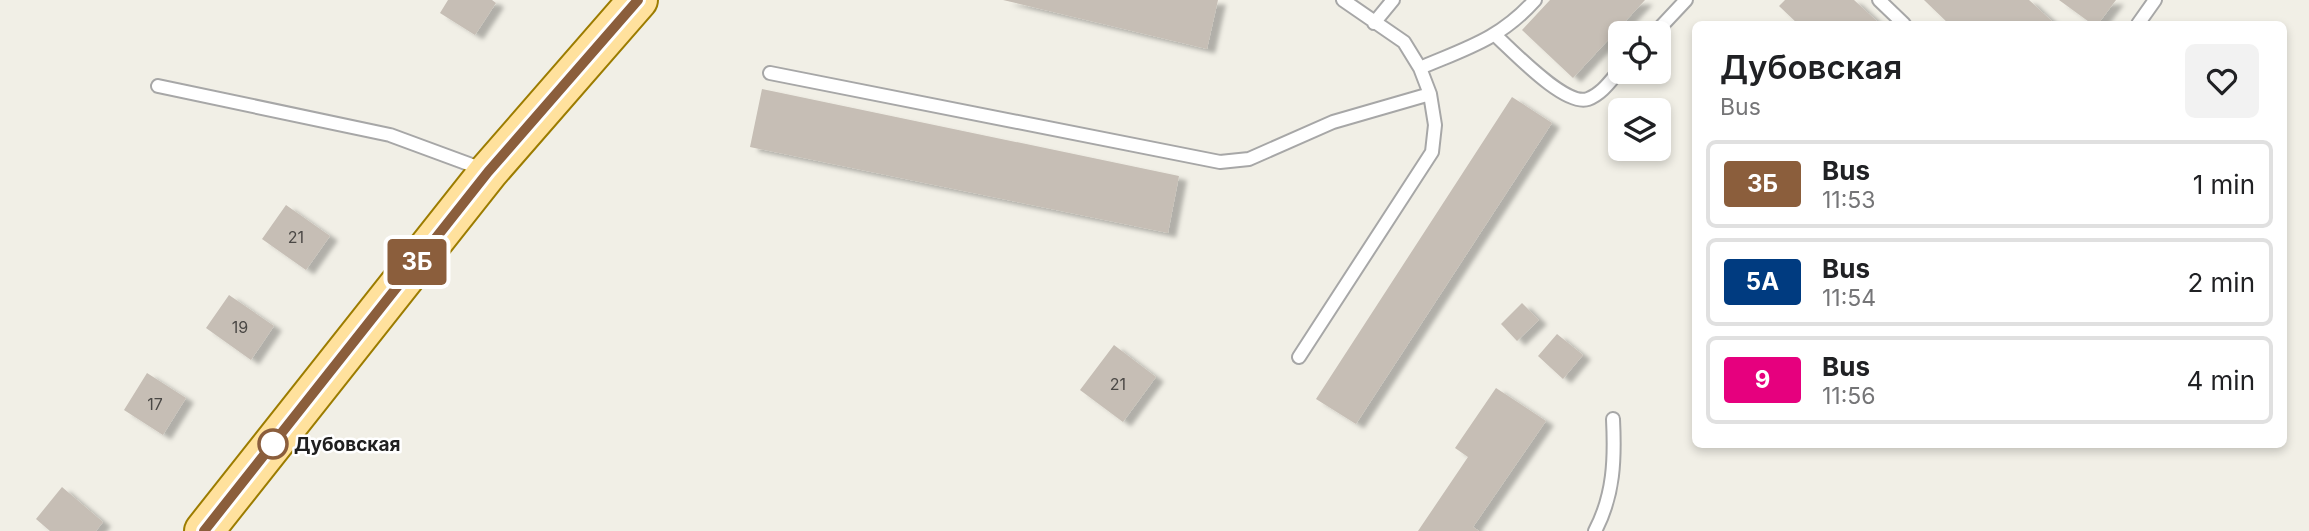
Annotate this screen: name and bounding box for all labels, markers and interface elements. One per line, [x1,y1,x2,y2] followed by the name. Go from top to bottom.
[1608,21,1671,161] map controls
[1608,21,1671,84] button: locate
[2185,44,2259,118] button: heart
[1720,47,1902,87] text: Дубовская
[1720,93,1761,121] text: Bus
[1608,98,1671,161] button: layers
[1822,155,1870,186] text: Bus
[1747,169,1778,198] text: 3Б
[2193,169,2255,200] text: 1 min
[1822,186,1876,214] text: 11:53
[288,227,304,247] house number: 21
[386,239,448,285] line badge: 3Б
[401,247,433,276] text: 3Б
[1822,253,1870,284] text: Bus
[1746,267,1779,296] text: 5А
[2187,267,2255,298] text: 2 min
[1822,284,1876,312] text: 11:54
[232,317,248,337] house number: 19
[1822,351,1870,382] text: Bus
[1755,365,1770,394] text: 9
[2186,365,2255,396] text: 4 min
[1110,374,1126,394] house number: 21
[1822,382,1876,410] text: 11:56
[147,394,163,414] house number: 17
[258,429,288,459] marker: Дубовская
[294,433,400,456] place label: Дубовская

